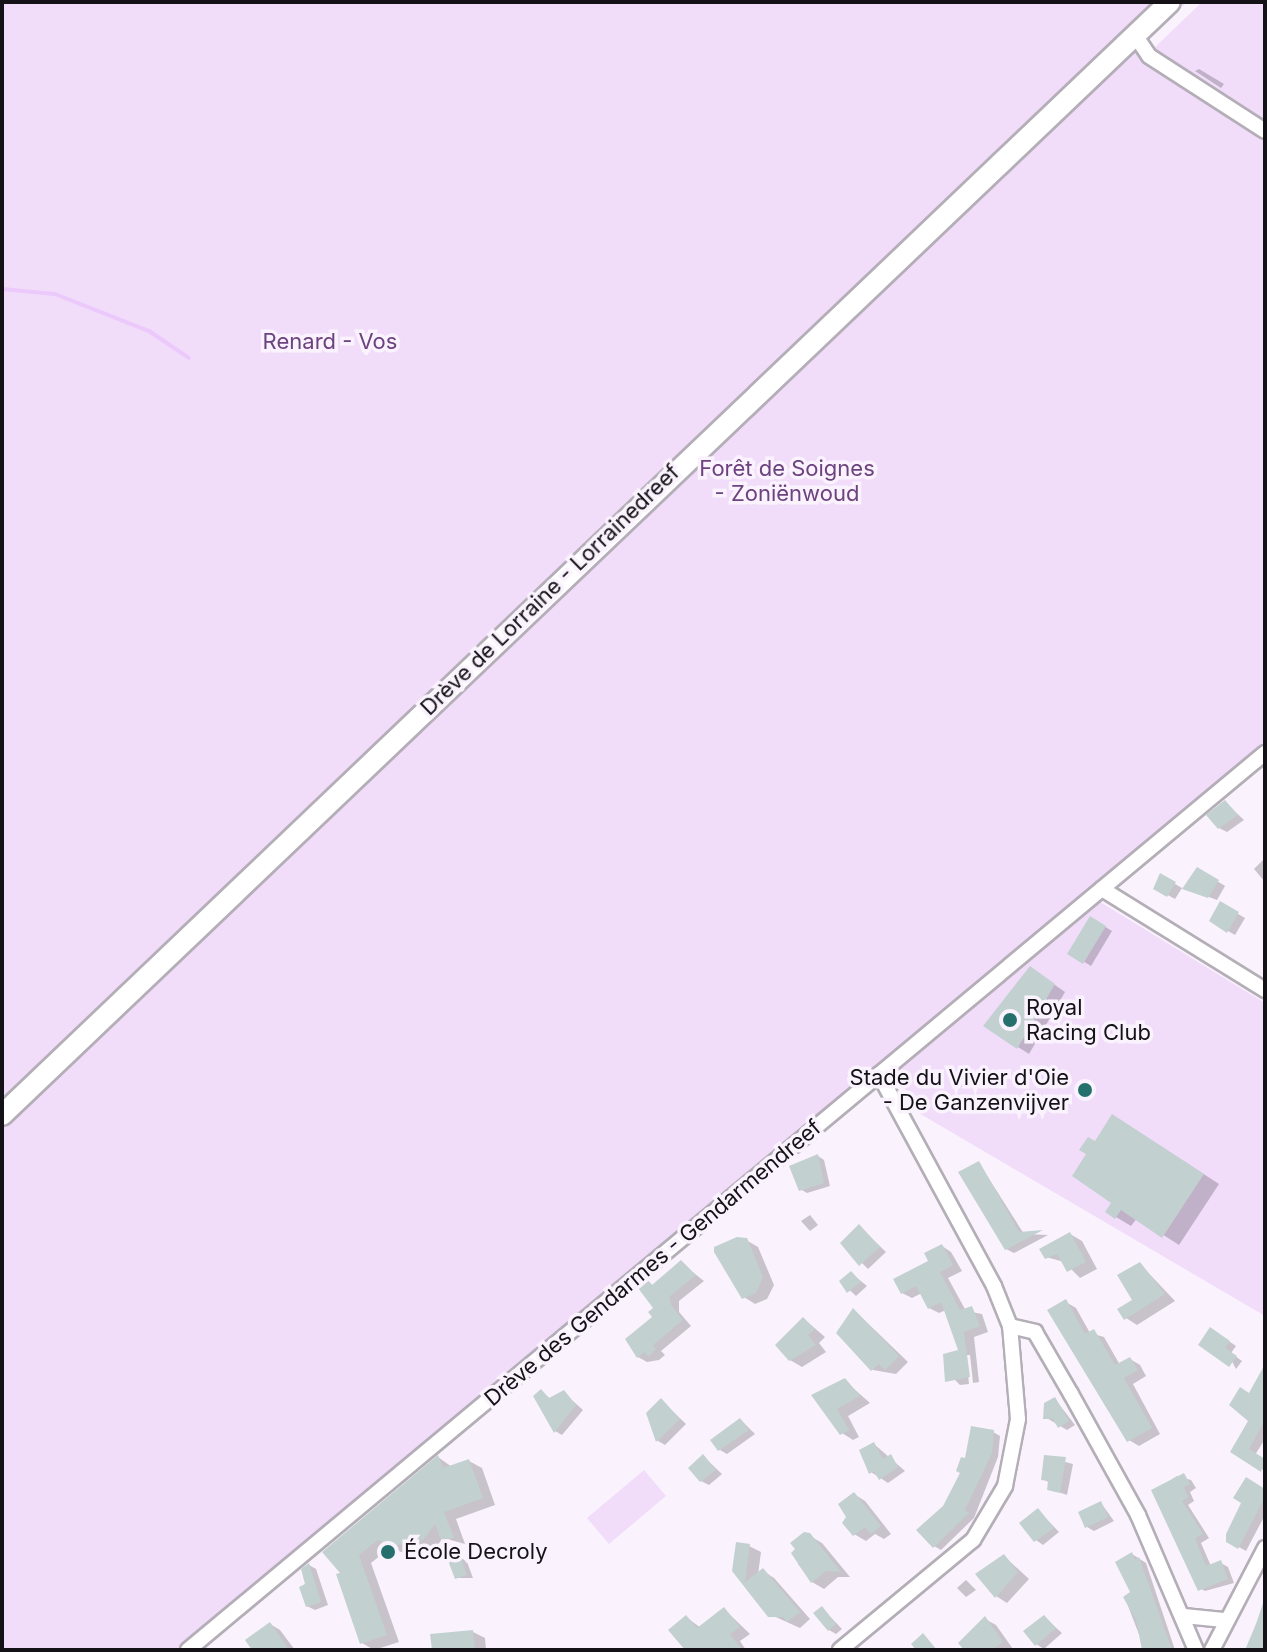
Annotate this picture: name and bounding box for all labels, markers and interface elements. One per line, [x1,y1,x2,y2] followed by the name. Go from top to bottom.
[263,329,397,355] park label: Renard - Vos
[699,455,875,506] park label: Forêt de Soignes - Zoniënwoud
[415,459,685,721] street label: Drève de Lorraine - Lorrainedreef
[1026,994,1151,1046] place label: Royal Racing Club
[1001,1011,1019,1029] marker: Royal Racing Club
[850,1064,1069,1116] place label: Stade du Vivier d'Oie - De Ganzenvijver
[1076,1081,1094,1099] marker: Stade du Vivier d'Oie - De Ganzenvijver
[479,1114,827,1412] street label: Drève des Gendarmes - Gendarmendreef
[404,1539,548,1565] place label: École Decroly
[379,1543,397,1561] marker: École Decroly

